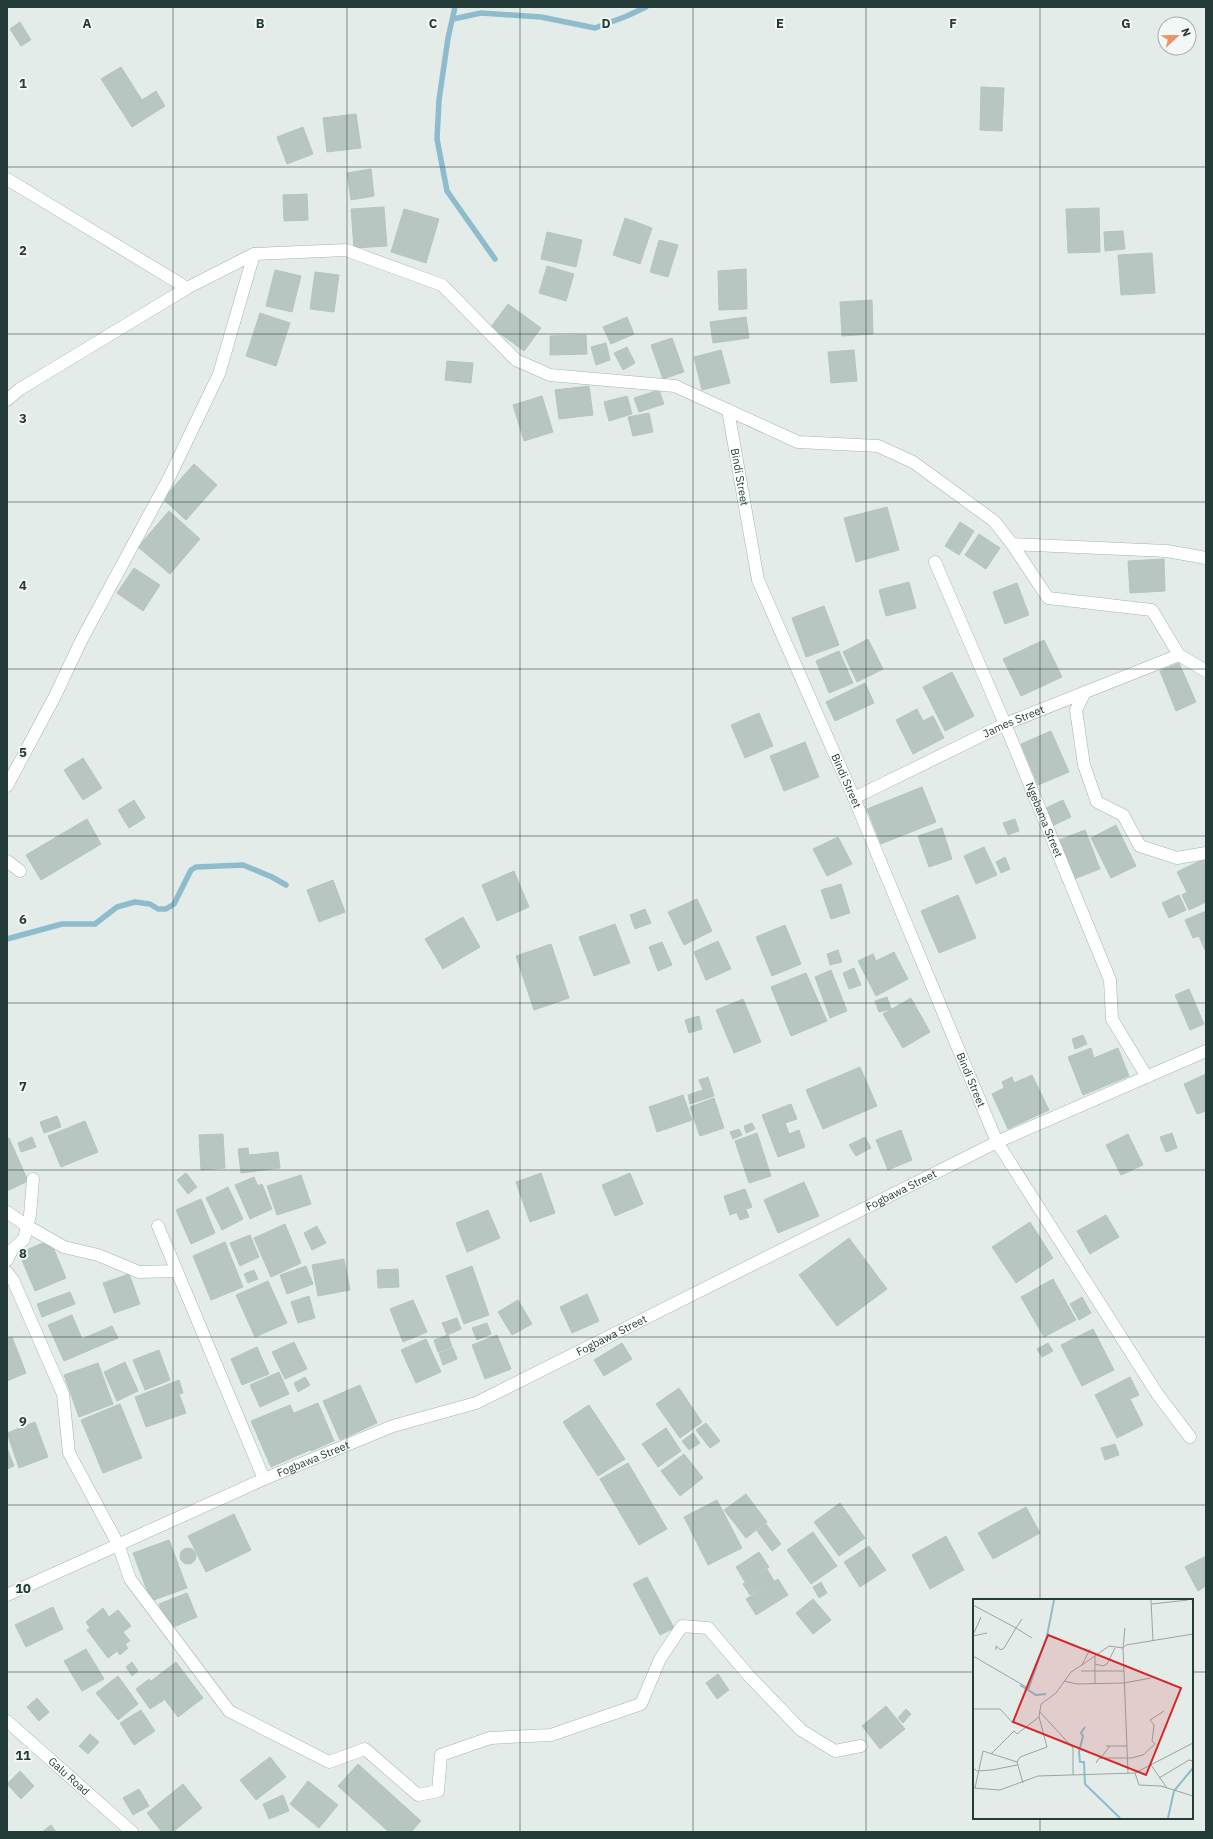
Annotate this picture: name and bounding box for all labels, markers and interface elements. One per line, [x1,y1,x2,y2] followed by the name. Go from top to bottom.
[83,15,92,32] text: A
[256,15,265,32] text: B
[429,15,438,32] text: C
[601,15,611,32] text: D
[776,15,784,32] text: E
[949,15,957,32] text: F
[1121,15,1131,32] text: G
[1157,16,1197,56] north arrow
[1178,26,1194,39] text: N
[19,75,27,92] text: 1
[19,242,27,259] text: 2
[19,410,27,427] text: 3
[728,447,752,507] street label: Bindi Street
[19,577,27,594] text: 4
[981,702,1046,741] street label: James Street
[19,744,27,761] text: 5
[828,751,864,810] street label: Bindi Street
[1023,780,1066,860] street label: Ngebama Street
[19,911,27,928] text: 6
[954,1050,989,1109] street label: Bindi Street
[19,1078,27,1095] text: 7
[863,1166,939,1214] street label: Fogbawa Street
[19,1245,27,1262] text: 8
[574,1312,649,1359] street label: Fogbawa Street
[19,1413,27,1430] text: 9
[275,1438,352,1480] street label: Fogbawa Street
[15,1580,31,1597] text: 10
[973,1599,1193,1819] inset map
[15,1747,31,1764] text: 11
[45,1754,93,1798] street label: Galu Road

